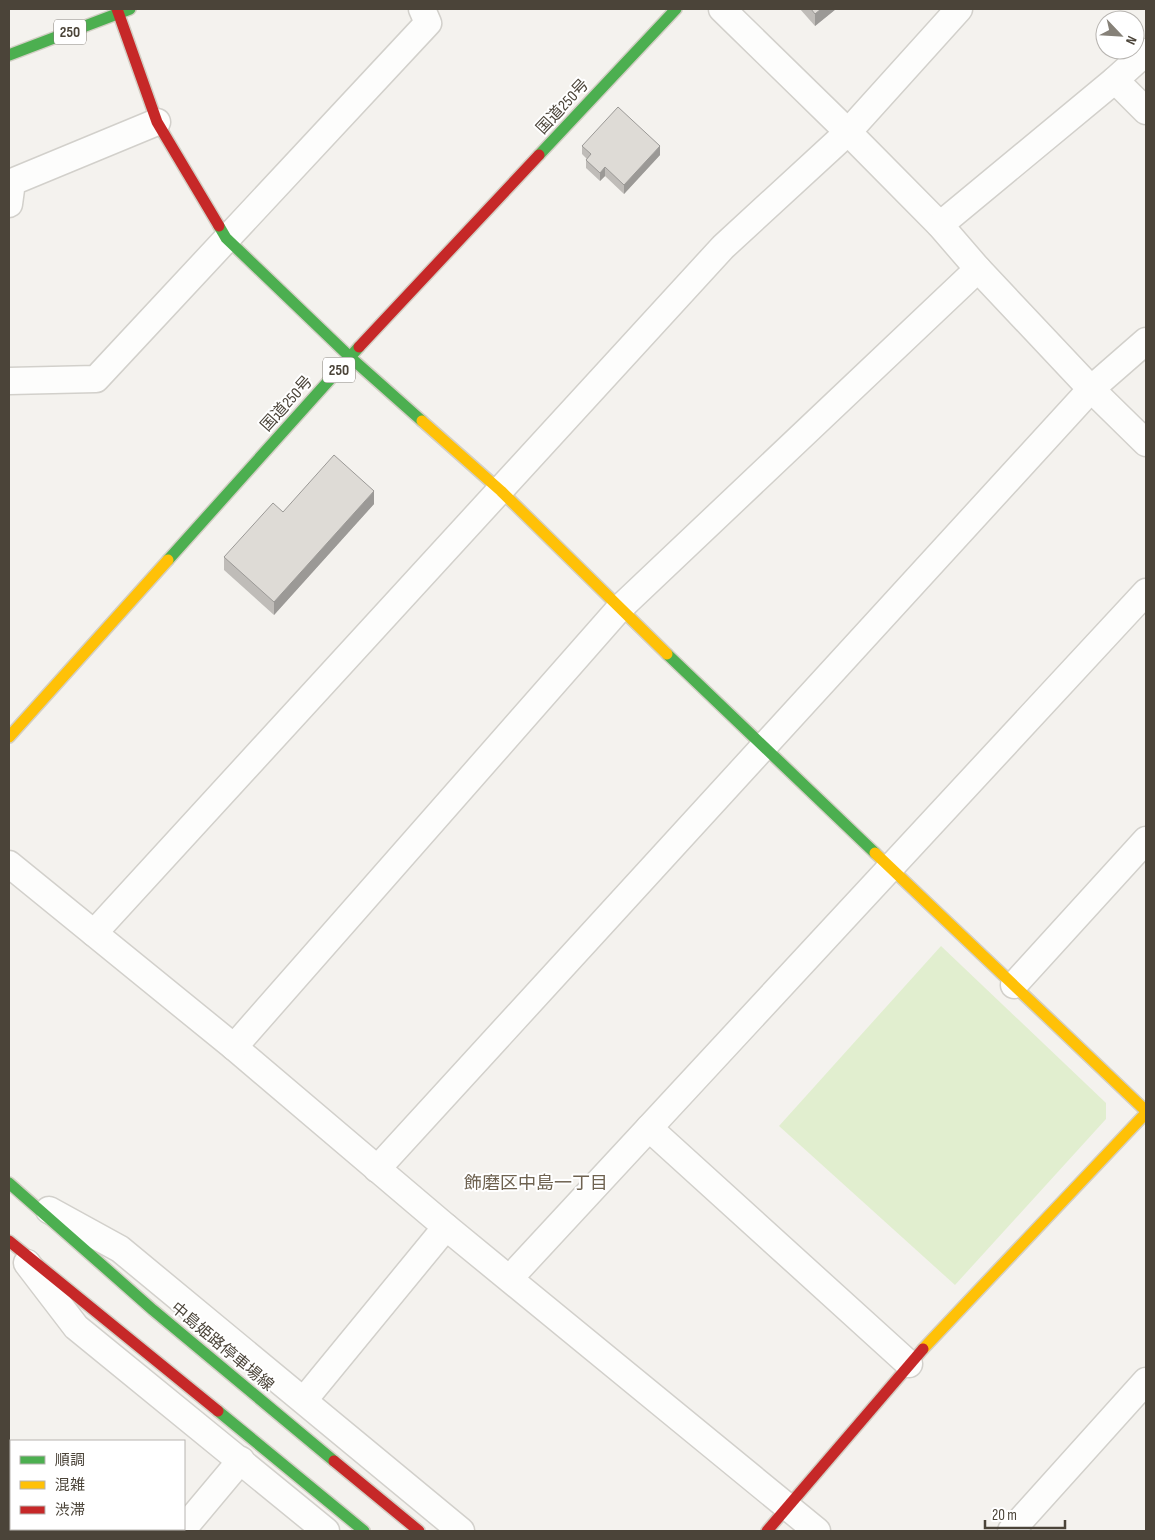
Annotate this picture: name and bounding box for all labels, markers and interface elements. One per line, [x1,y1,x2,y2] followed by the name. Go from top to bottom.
[1095,10,1145,60] north arrow
[54,20,86,44] road number: 250
[1122,33,1141,47] text: N
[533,76,593,138] street label: 国道250号
[323,358,355,382] road number: 250
[257,372,317,436] street label: 国道250号
[464,1173,608,1194] district label: 飾磨区中島一丁目
[167,1299,277,1395] street label: 中島姫路停車場線
[10,1440,185,1530] legend
[55,1451,85,1470] text: 順調
[55,1476,85,1495] text: 混雑
[985,1498,1065,1530] scale bar
[55,1501,85,1520] text: 渋滞
[992,1506,1017,1525] text: 20 m

